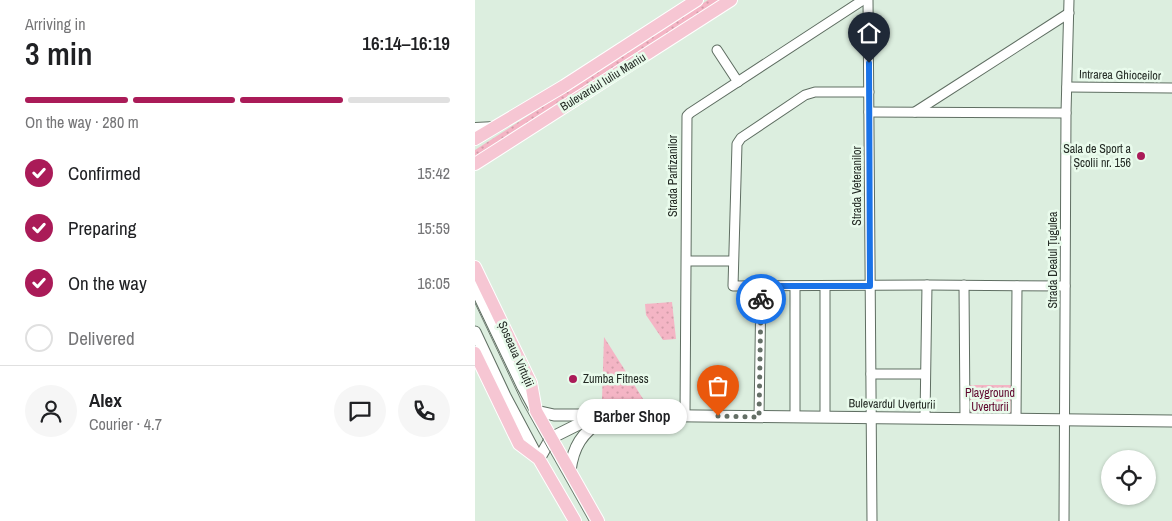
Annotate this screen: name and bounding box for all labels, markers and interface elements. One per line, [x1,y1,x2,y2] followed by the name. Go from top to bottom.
[848,12,890,63] pin
[25,13,86,35] text: Arriving in
[855,19,883,47] icon: home
[362,30,450,56] text: 16:14–16:19
[25,32,93,75] text: 3 min
[557,49,649,115] street label: Bulevardul Iuliu Maniu
[1079,66,1162,84] street label: Intrarea Ghioceilor
[25,111,139,133] text: On the way · 280 m
[665,134,681,217] street label: Strada Partizanilor
[1063,141,1132,171] place label: Sala de Sport a Școlii nr. 156
[849,146,865,226] street label: Strada Veteranilor
[1135,150,1147,162] marker: Sala de Sport a Școlii nr. 156
[25,159,53,187] icon: check
[68,160,141,186] text: Confirmed
[417,162,450,184] text: 15:42
[1045,211,1061,308] street label: Strada Dealul Țugulea
[25,214,53,242] icon: check
[68,215,136,241] text: Preparing
[417,217,450,239] text: 15:59
[25,269,53,297] icon: check
[68,270,147,296] text: On the way
[417,272,450,294] text: 16:05
[736,274,786,324] courier
[747,285,775,313] icon: bike
[494,319,538,389] street label: Șoseaua Virtuții
[68,325,135,351] text: Delivered
[697,365,739,416] pin
[583,371,649,387] place label: Zumba Fitness
[704,372,732,400] icon: bag
[567,373,579,385] marker: Zumba Fitness
[25,385,77,437] button: person
[334,385,386,437] button: chat
[398,385,450,437] button: phone
[965,385,1015,415] park label: Playground Uverturii
[89,387,122,413] text: Alex
[848,395,936,413] street label: Bulevardul Uverturii
[578,398,688,434] callout: Barber Shop
[593,405,671,427] text: Barber Shop
[89,413,162,435] text: Courier · 4.7
[1101,450,1156,505] map controls
[1101,450,1156,505] button: locate

